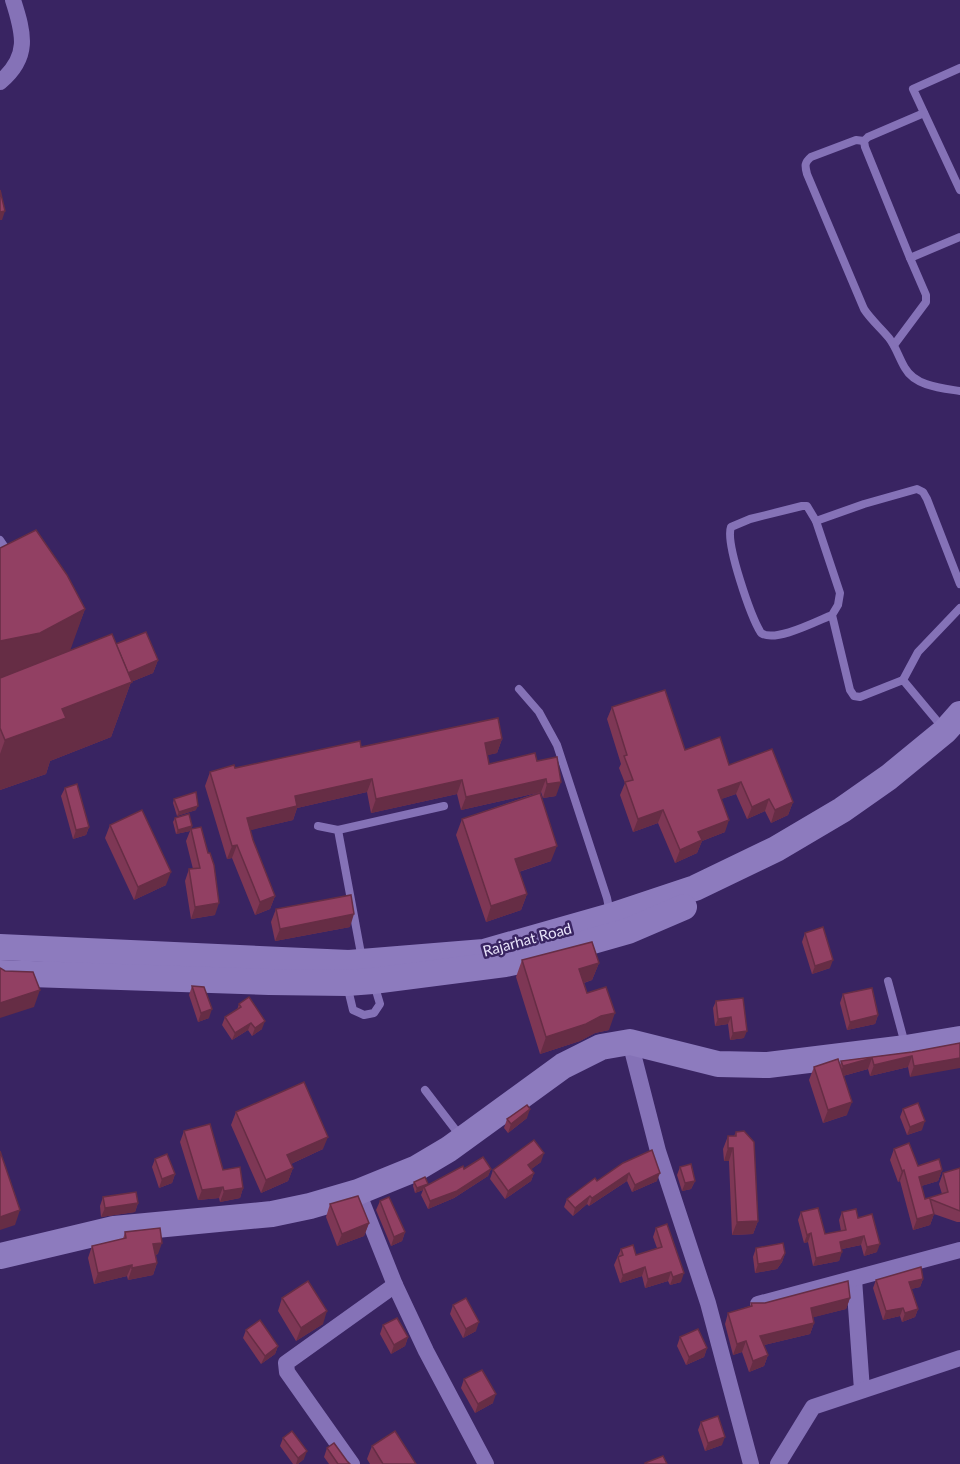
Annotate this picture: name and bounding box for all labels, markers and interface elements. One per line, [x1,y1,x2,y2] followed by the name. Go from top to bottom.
[480,918,574,960] street label: Rajarhat Road

